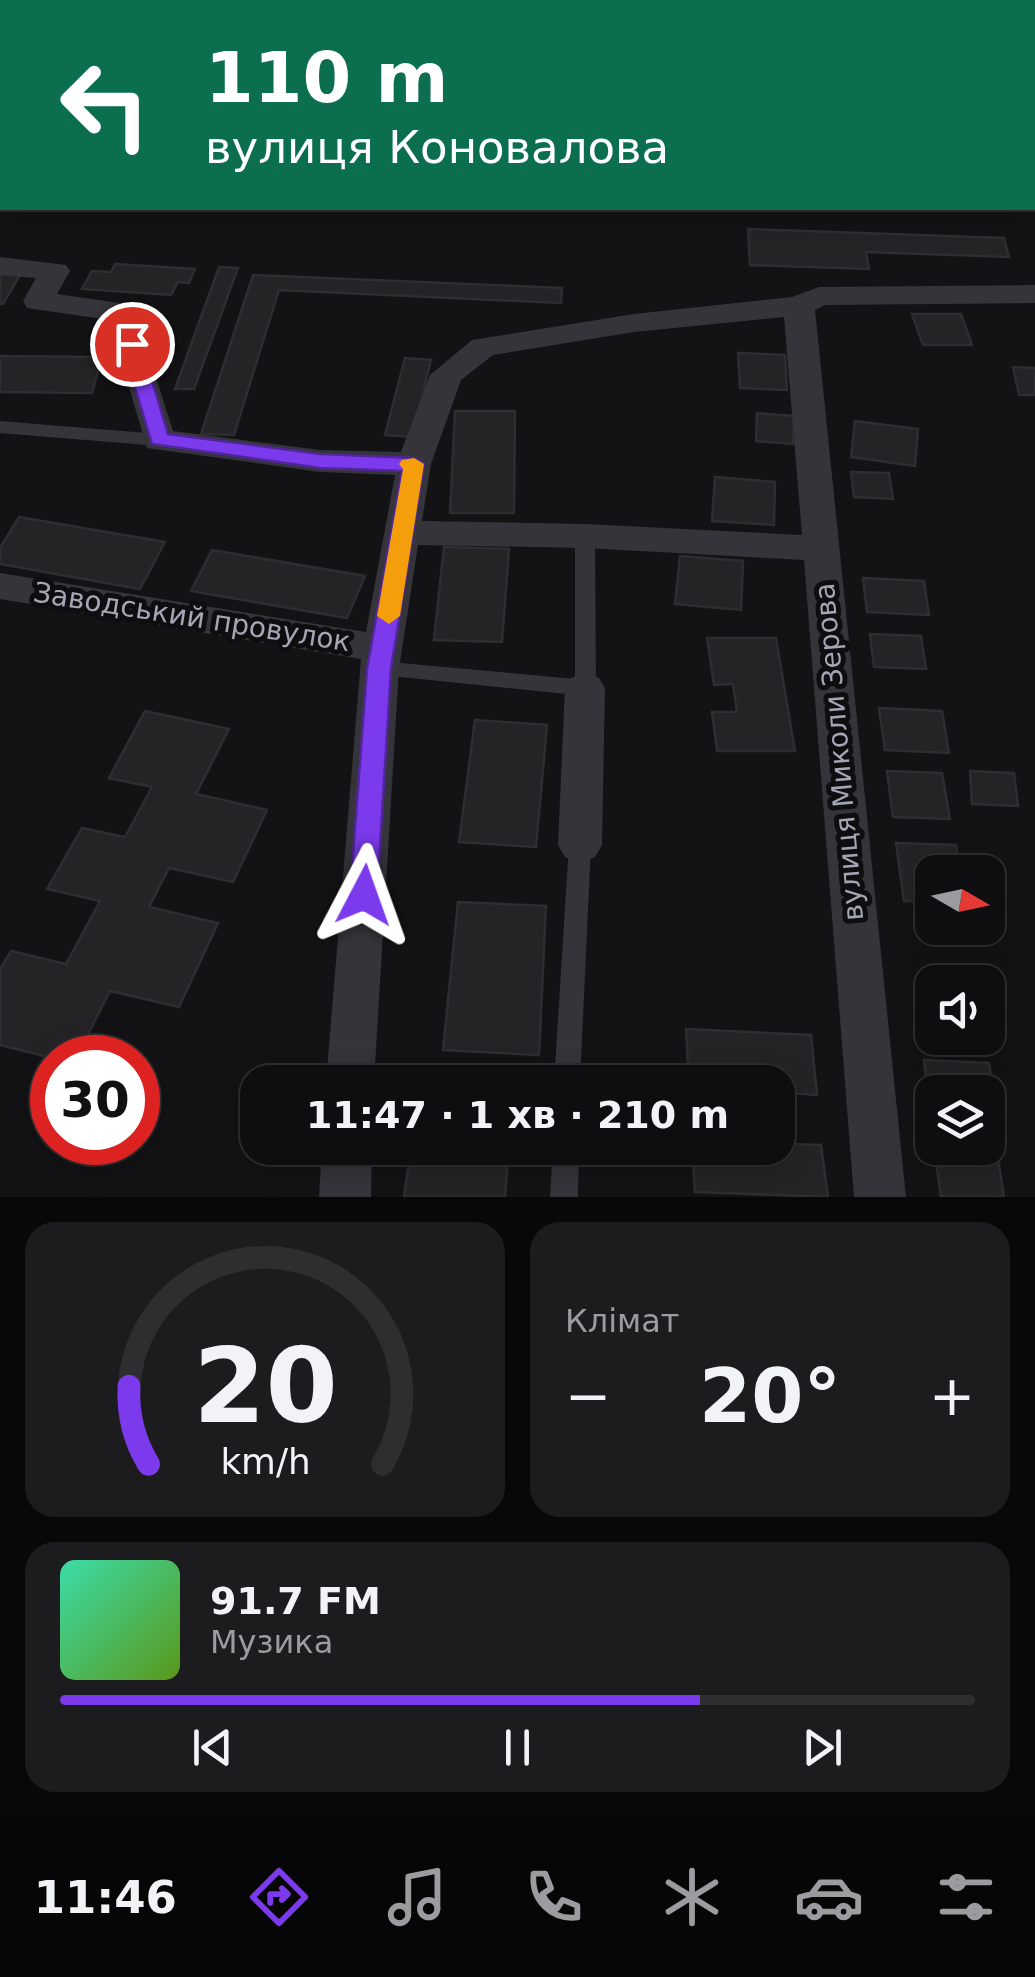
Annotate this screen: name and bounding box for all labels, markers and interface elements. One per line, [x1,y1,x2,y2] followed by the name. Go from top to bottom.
[205,37,448,119] text: 110 m
[40,40,170,170] icon: left
[205,121,669,174] text: вулиця Коновалова
[90,302,175,387] pin
[105,317,160,372] icon: arrive
[31,576,353,658] street label: Заводський провулок
[808,582,870,922] street label: вулиця Миколи Зерова
[312,843,416,947] position arrow
[915,855,1005,945] north arrow
[915,855,1005,1165] map controls
[915,965,1005,1055] button: sound
[30,1035,160,1165] speed limit sign: 30
[915,1075,1005,1165] button: layers
[306,1093,729,1137] text: 11:47 · 1 хв · 210 m
[565,1302,679,1340] text: Клімат
[193,1325,337,1447] text: 20
[699,1352,841,1440] text: 20°
[565,1364,611,1428] text: −
[929,1364,975,1428] text: +
[220,1441,310,1482] text: km/h
[210,1579,381,1623] text: 91.7 FM
[210,1623,333,1661] text: Музика
[185,1720,240,1775] icon: previous
[490,1720,545,1775] icon: pause
[795,1720,850,1775] icon: next
[244,1862,314,1932] icon: directions
[382,1862,452,1932] icon: music
[519,1862,589,1932] icon: phone
[657,1862,727,1932] icon: climate
[794,1862,864,1932] icon: car
[931,1862,1001,1932] icon: filters
[34,1871,177,1924] text: 11:46

